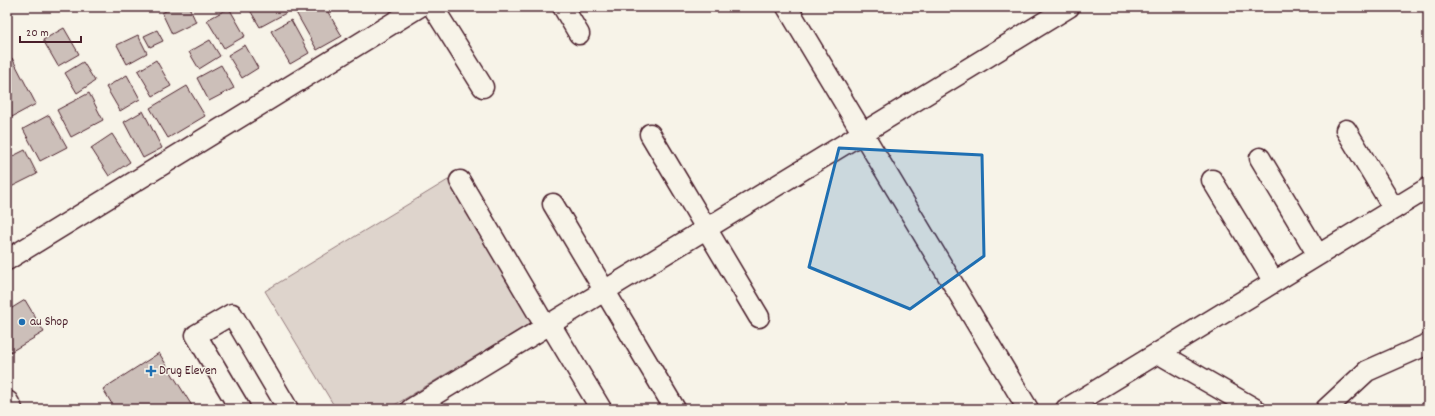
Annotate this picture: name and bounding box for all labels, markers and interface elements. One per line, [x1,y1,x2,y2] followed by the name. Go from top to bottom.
[20,18,81,44] scale bar
[26,25,49,42] text: 20 m
[30,313,68,332] place label: au Shop
[17,317,27,327] marker: au Shop
[159,362,217,381] place label: Drug Eleven
[146,366,156,376] marker: Drug Eleven

